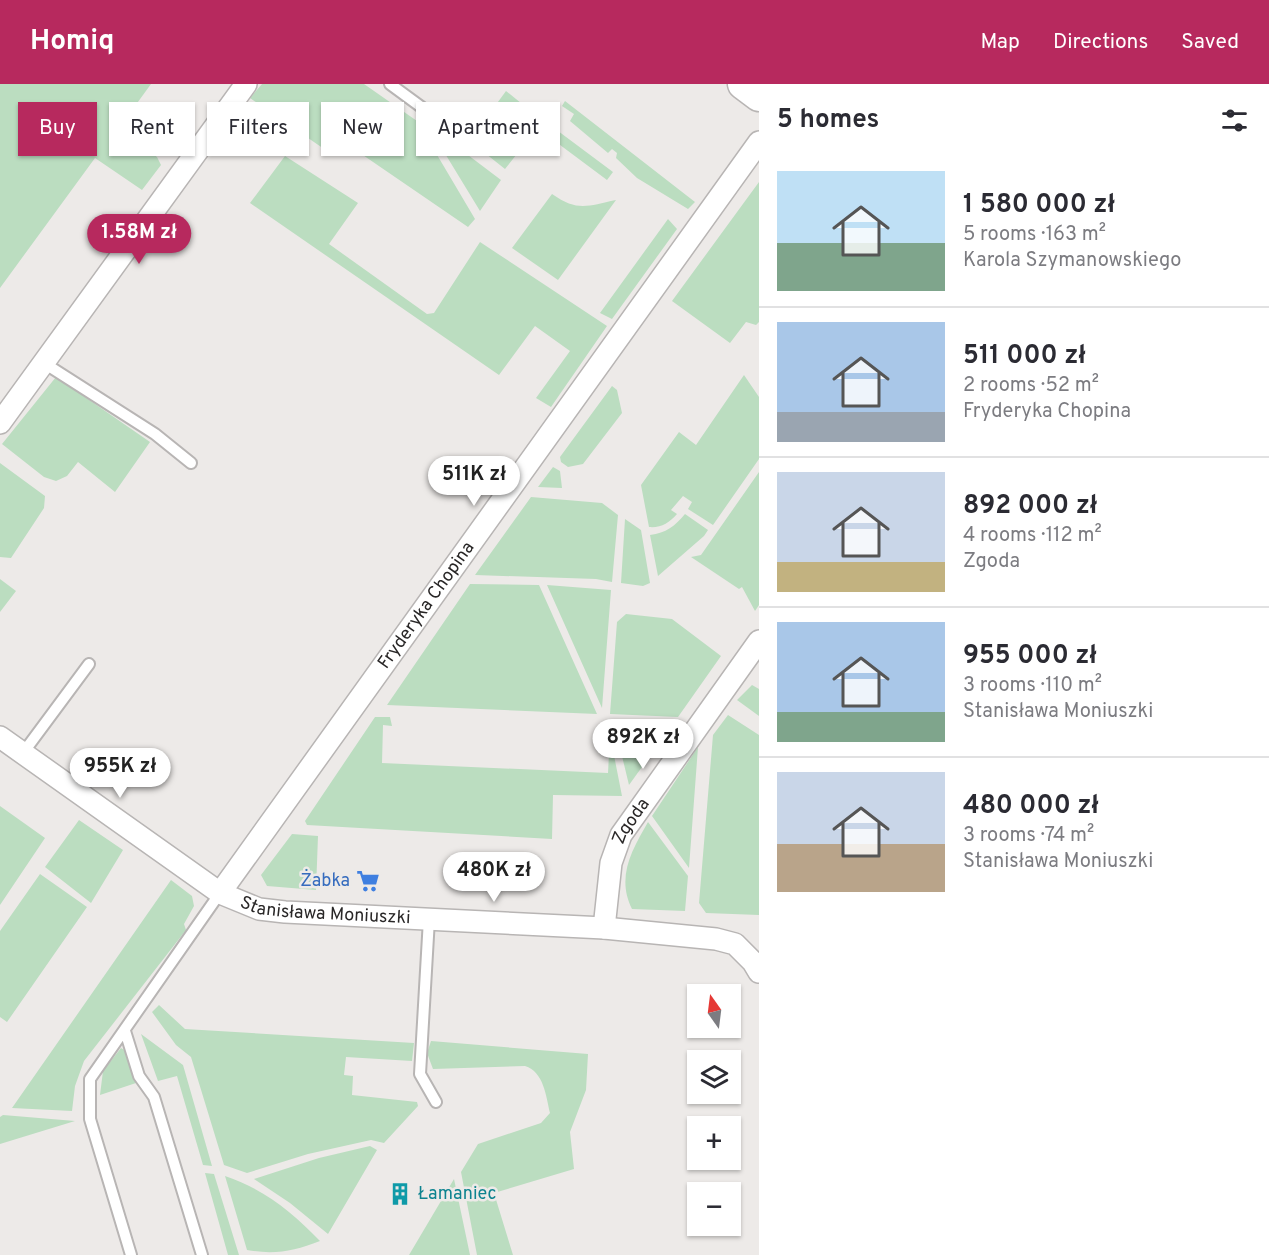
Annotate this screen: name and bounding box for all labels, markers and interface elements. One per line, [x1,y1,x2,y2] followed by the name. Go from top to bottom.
[30,24,114,60] text: Homiq
[980,29,1020,56] text: Map
[1053,29,1148,56] text: Directions
[1181,29,1239,56] text: Saved
[18,102,97,156] chip: Buy
[109,102,195,156] chip: Rent
[207,102,309,156] chip: Filters
[321,102,404,156] chip: New
[416,102,560,156] chip: Apartment
[777,104,879,137] text: 5 homes
[1218,104,1251,137] icon: filters
[963,189,1115,222] text: 1 580 000 zł
[825,195,897,267] icon: home
[77,214,201,265] pin: 1.58M zł
[101,220,177,246] text: 1.58M zł
[963,222,1106,248] text: 5 rooms · 163 m²
[963,248,1181,274] text: Karola Szymanowskiego
[963,340,1086,373] text: 511 000 zł
[825,346,897,418] icon: home
[963,373,1099,399] text: 2 rooms · 52 m²
[963,399,1131,425] text: Fryderyka Chopina
[419,456,529,507] pin: 511K zł
[442,462,506,488] text: 511K zł
[963,490,1097,523] text: 892 000 zł
[825,496,897,568] icon: home
[963,523,1102,549] text: 4 rooms · 112 m²
[373,537,480,674] street label: Fryderyka Chopina
[963,549,1020,575] text: Zgoda
[963,640,1097,673] text: 955 000 zł
[825,646,897,718] icon: home
[963,673,1102,699] text: 3 rooms · 110 m²
[963,699,1153,725] text: Stanisława Moniuszki
[588,719,698,770] pin: 892K zł
[607,725,679,751] text: 892K zł
[65,748,175,799] pin: 955K zł
[84,754,156,780] text: 955K zł
[963,790,1099,823] text: 480 000 zł
[607,794,655,847] street label: Zgoda
[825,796,897,868] icon: home
[963,823,1094,849] text: 3 rooms · 74 m²
[963,849,1153,875] text: Stanisława Moniuszki
[439,852,549,903] pin: 480K zł
[457,858,531,884] text: 480K zł
[300,868,350,893] place label: Żabka
[355,868,381,894] supermarket icon: Żabka
[237,891,411,930] street label: Stanisława Moniuszki
[687,984,741,1038] north arrow
[687,984,741,1236] map controls
[687,1050,741,1104] button: layers
[687,1116,741,1170] button: +
[387,1181,413,1207] building icon: Łamaniec
[687,1182,741,1236] button: −
[418,1183,497,1206] place label: Łamaniec

